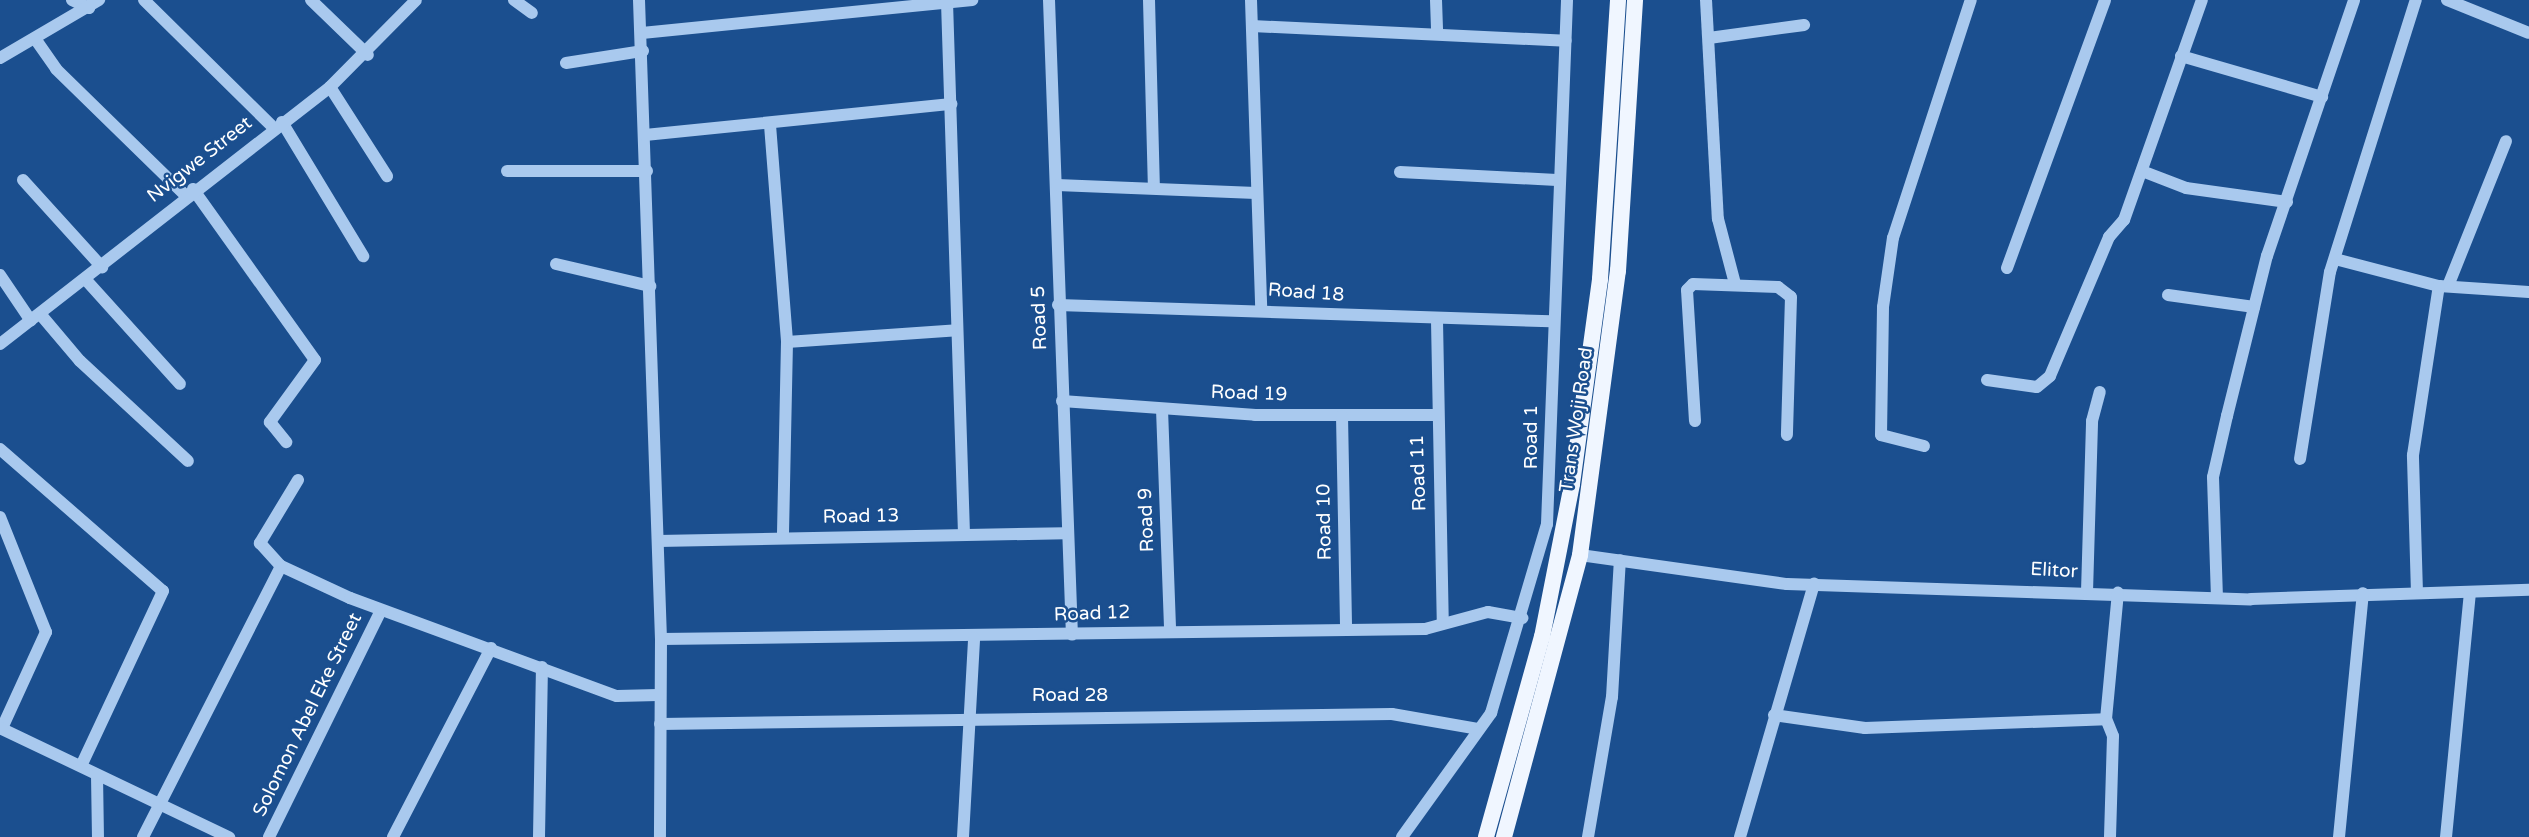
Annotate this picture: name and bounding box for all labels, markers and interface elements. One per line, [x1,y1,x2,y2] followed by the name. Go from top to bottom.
[143,112,257,208] street label: Nvigwe Street
[1267,279,1345,307] street label: Road 18
[1027,285,1053,351] street label: Road 5
[1556,346,1598,494] street label: Trans Woji Road
[1210,381,1288,407] street label: Road 19
[1521,405,1543,469] street label: Road 1
[1406,434,1432,512] street label: Road 11
[1313,484,1337,560] street label: Road 10
[1134,487,1160,553] street label: Road 9
[823,505,899,529] street label: Road 13
[2030,558,2078,584] street label: Elitor
[1053,601,1131,627] street label: Road 12
[249,609,367,821] street label: Solomon Abel Eke Street
[1032,685,1108,707] street label: Road 28

